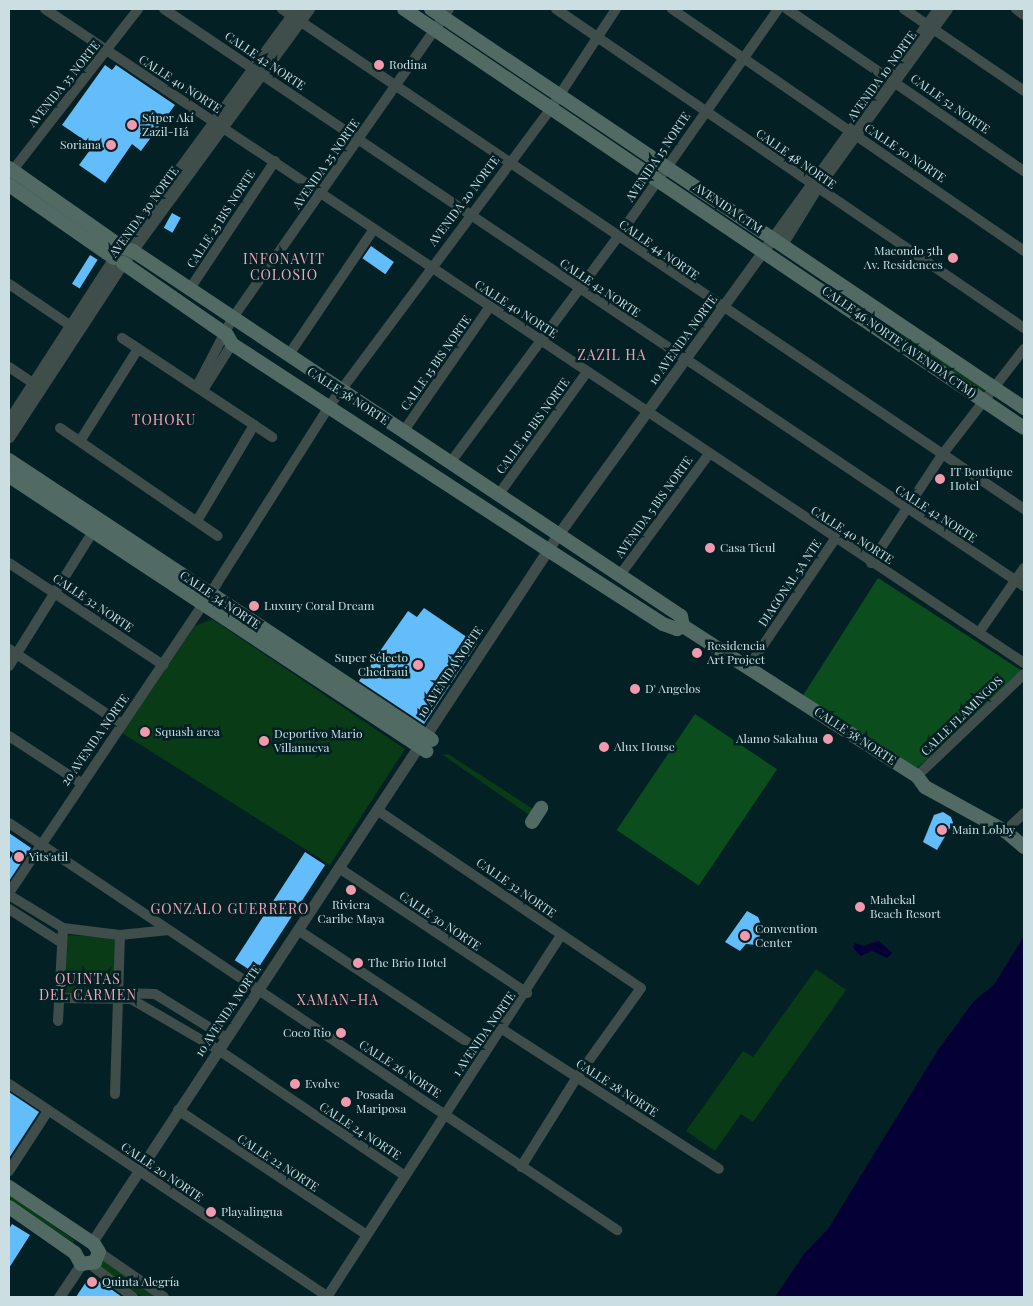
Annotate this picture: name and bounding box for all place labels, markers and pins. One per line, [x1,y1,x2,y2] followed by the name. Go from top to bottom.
[389,58,427,72] place label: Rodina
[373,59,385,71] marker: Rodina
[142,111,194,139] place label: Súper Akí Zazil-Há
[126,119,138,131] marker: Súper Akí Zazil-Há
[60,138,101,152] place label: Soriana
[105,139,117,151] marker: Soriana
[864,244,943,272] place label: Macondo 5th Av. Residences
[947,252,959,264] marker: Macondo 5th Av. Residences
[950,465,1013,493] place label: IT Boutique Hotel
[934,473,946,485] marker: IT Boutique Hotel
[720,541,776,555] place label: Casa Ticul
[704,542,716,554] marker: Casa Ticul
[264,599,375,613] place label: Luxury Coral Dream
[248,600,260,612] marker: Luxury Coral Dream
[707,639,765,667] place label: Residencia Art Project
[691,647,703,659] marker: Residencia Art Project
[335,651,408,679] place label: Super Selecto Chedraui
[412,659,424,671] marker: Super Selecto Chedraui
[645,682,701,696] place label: D' Angelos
[629,683,641,695] marker: D' Angelos
[155,725,220,739] place label: Squash area
[139,726,151,738] marker: Squash area
[274,727,363,755] place label: Deportivo Mario Villanueva
[736,732,818,746] place label: Alamo Sakahua
[822,733,834,745] marker: Alamo Sakahua
[258,735,270,747] marker: Deportivo Mario Villanueva
[614,740,675,754] place label: Alux House
[598,741,610,753] marker: Alux House
[952,823,1015,837] place label: Main Lobby
[936,824,948,836] marker: Main Lobby
[29,850,68,864] place label: Yits'atil
[13,851,25,863] marker: Yits'atil
[345,884,357,896] marker: Riviera Caribe Maya
[870,893,941,921] place label: Mahekal Beach Resort
[317,898,385,926] place label: Riviera Caribe Maya
[854,901,866,913] marker: Mahekal Beach Resort
[755,922,817,950] place label: Convention Center
[739,930,751,942] marker: Convention Center
[368,956,447,970] place label: The Brio Hotel
[352,957,364,969] marker: The Brio Hotel
[283,1026,331,1040] place label: Coco Rio
[335,1027,347,1039] marker: Coco Rio
[305,1077,340,1091] place label: Evolve
[289,1078,301,1090] marker: Evolve
[356,1088,406,1116] place label: Posada Mariposa
[340,1096,352,1108] marker: Posada Mariposa
[221,1205,282,1219] place label: Playalingua
[205,1206,217,1218] marker: Playalingua
[102,1275,180,1289] place label: Quinta Alegría
[86,1276,98,1288] marker: Quinta Alegría

